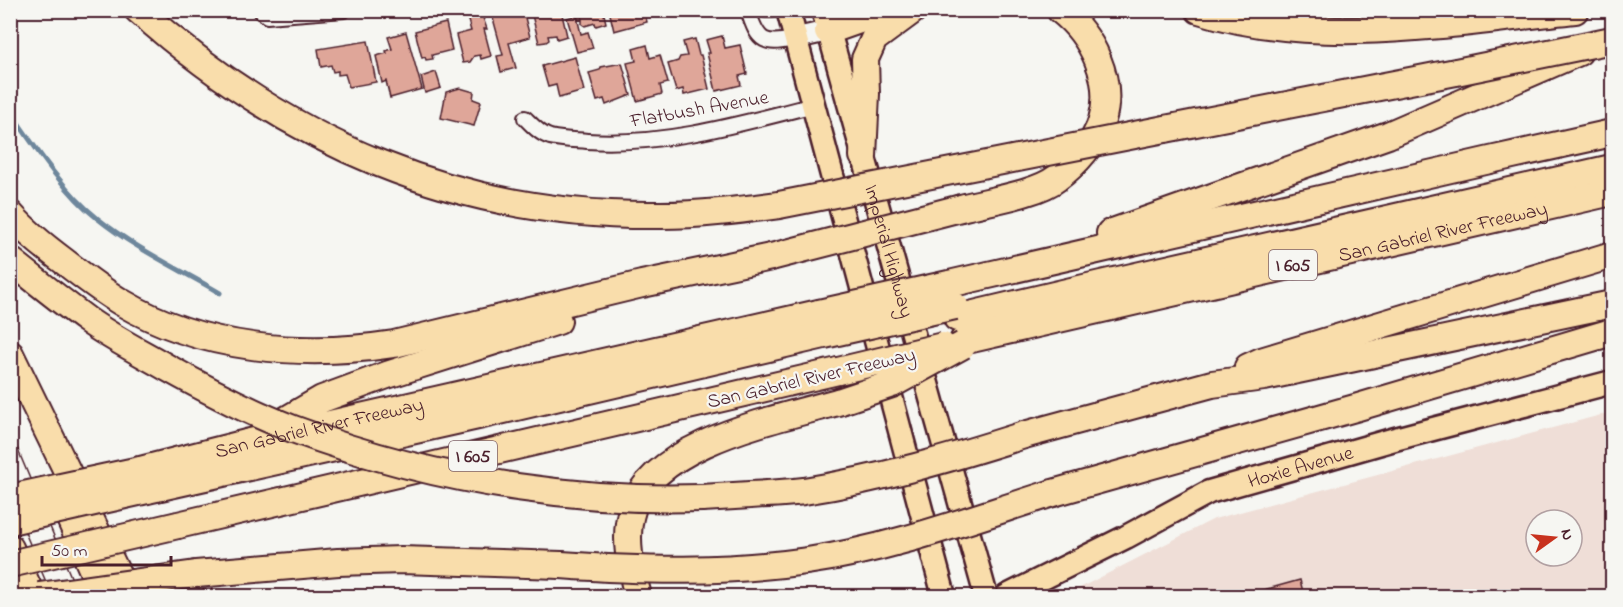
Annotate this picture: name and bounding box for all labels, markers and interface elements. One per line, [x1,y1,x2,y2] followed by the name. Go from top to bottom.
[627,84,771,137] street label: Flatbush Avenue
[855,182,920,321] street label: Imperial Highway
[1336,195,1550,271] street label: San Gabriel River Freeway
[1269,250,1317,280] road number: I 605
[704,341,919,418] street label: San Gabriel River Freeway
[212,391,427,467] street label: San Gabriel River Freeway
[1245,440,1357,497] street label: Hoxie Avenue
[449,441,497,471] road number: I 605
[1524,508,1584,568] north arrow
[1554,526,1580,543] text: N
[42,529,171,567] scale bar
[51,539,88,565] text: 50 m

